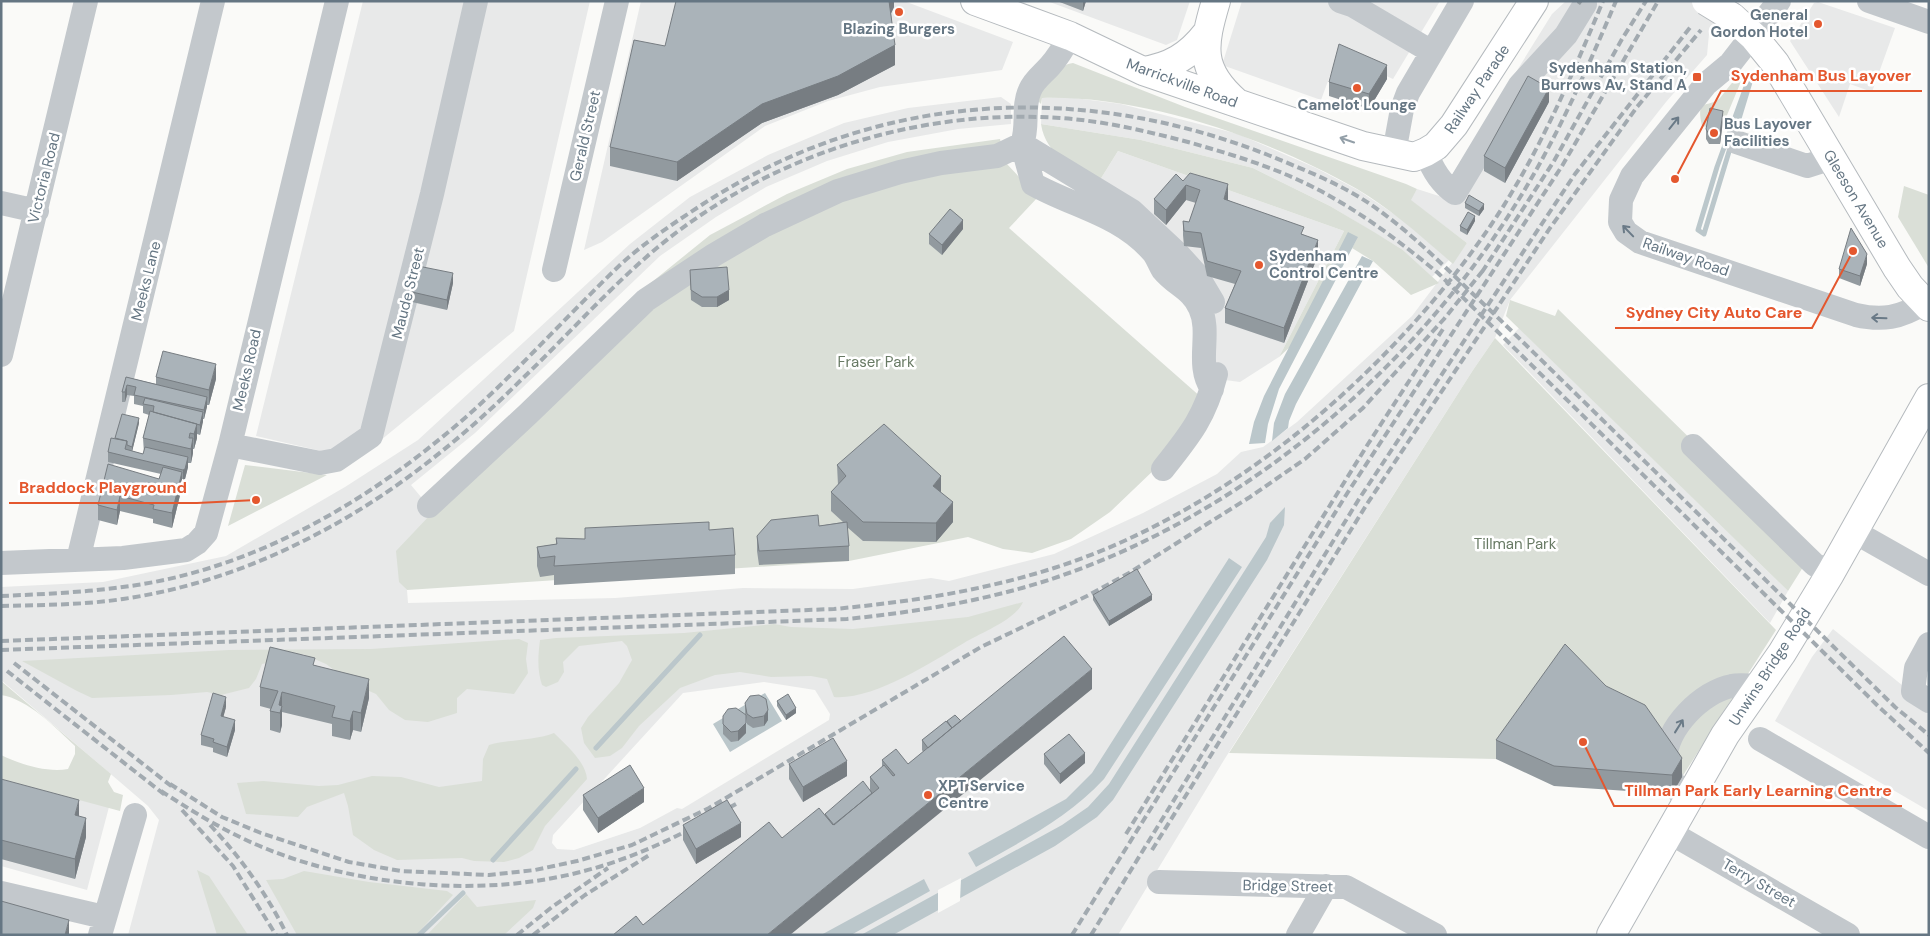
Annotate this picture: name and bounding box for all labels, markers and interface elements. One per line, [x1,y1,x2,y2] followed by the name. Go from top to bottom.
[1711,5,1808,42] place label: General Gordon Hotel
[893,6,905,18] marker: Blazing Burgers
[1812,18,1824,30] marker: General Gordon Hotel
[843,19,955,39] place label: Blazing Burgers
[1440,41,1514,137] street label: Railway Parade
[1123,54,1241,112] street label: Marrickville Road
[1541,58,1687,95] place label: Sydenham Station, Burrows Av, Stand A
[1721,60,1922,91] callout: Sydenham Bus Layover
[1731,65,1912,86] text: Sydenham Bus Layover
[1691,71,1703,83] marker: Sydenham Station, Burrows Av, Stand A
[1351,82,1363,94] marker: Camelot Lounge
[565,88,605,183] street label: Gerald Street
[1297,95,1417,115] place label: Camelot Lounge
[1724,114,1812,151] place label: Bus Layover Facilities
[1668,117,1679,130] one-way arrow
[1708,127,1720,139] marker: Bus Layover Facilities
[23,131,65,225] street label: Victoria Road
[1339,135,1355,145] one-way arrow
[1819,146,1893,252] street label: Gleeson Avenue
[1622,225,1634,237] one-way arrow
[1640,233,1732,281] street label: Railway Road
[126,239,166,323] street label: Meeks Lane
[387,245,429,341] street label: Maude Street
[1269,246,1379,283] place label: Sydenham Control Centre
[1253,259,1265,271] marker: Sydenham Control Centre
[1615,297,1812,328] callout: Sydney City Auto Care
[1626,302,1802,323] text: Sydney City Auto Care
[1871,314,1887,323] one-way arrow
[228,327,266,413] street label: Meeks Road
[838,352,915,372] park label: Fraser Park
[9,472,197,503] callout: Braddock Playground
[19,477,187,498] text: Braddock Playground
[1474,534,1557,554] park label: Tillman Park
[1724,604,1816,730] street label: Unwins Bridge Road
[1674,720,1684,734] one-way arrow
[1614,775,1902,806] callout: Tillman Park Early Learning Centre
[938,776,1025,813] place label: XPT Service Centre
[1624,780,1892,801] text: Tillman Park Early Learning Centre
[922,789,934,801] marker: XPT Service Centre
[1719,854,1799,912] street label: Terry Street
[1242,875,1334,897] street label: Bridge Street

